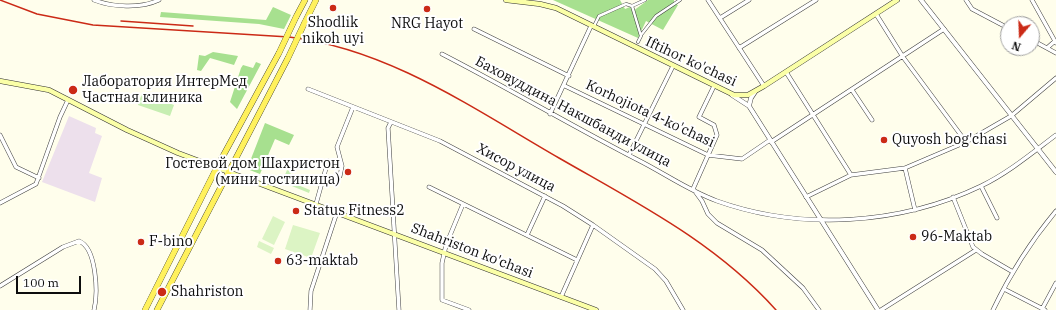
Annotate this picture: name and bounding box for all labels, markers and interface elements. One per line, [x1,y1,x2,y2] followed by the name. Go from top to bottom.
[328,3,338,13] marker: Shodlik nikoh uyi
[422,4,432,14] marker: NRG Hayot
[302,15,364,48] place label: Shodlik nikoh uyi
[391,16,463,32] place label: NRG Hayot
[1000,16,1040,56] north arrow
[643,34,739,90] street label: Iftihor ko'chasi
[1010,38,1023,54] text: N
[472,53,674,171] street label: Баховуддина Накшбанди улица
[82,74,247,106] place label: Лаборатория ИнтерМед Частная клиника
[583,77,717,151] street label: Korhojiota 4-ko'chasi
[67,84,79,96] marker: Лаборатория ИнтерМед Частная клиника
[892,132,1007,148] place label: Quyosh bog'chasi
[879,135,889,145] marker: Quyosh bog'chasi
[474,140,558,196] street label: Хисор улица
[165,156,340,188] place label: Гостевой дом Шахристон (мини гостиница)
[343,167,353,177] marker: Гостевой дом Шахристон (мини гостиница)
[304,203,405,219] place label: Status Fitness2
[291,206,301,216] marker: Status Fitness2
[409,220,535,282] street label: Shahriston ko'chasi
[921,229,992,245] place label: 96-Maktab
[908,232,918,242] marker: 96-Maktab
[149,234,193,250] place label: F-bino
[136,237,146,247] marker: F-bino
[286,253,358,269] place label: 63-maktab
[273,256,283,266] marker: 63-maktab
[18,268,83,294] scale bar
[23,275,59,290] text: 100 m
[171,284,243,300] place label: Shahriston
[156,286,168,298] marker: Shahriston

